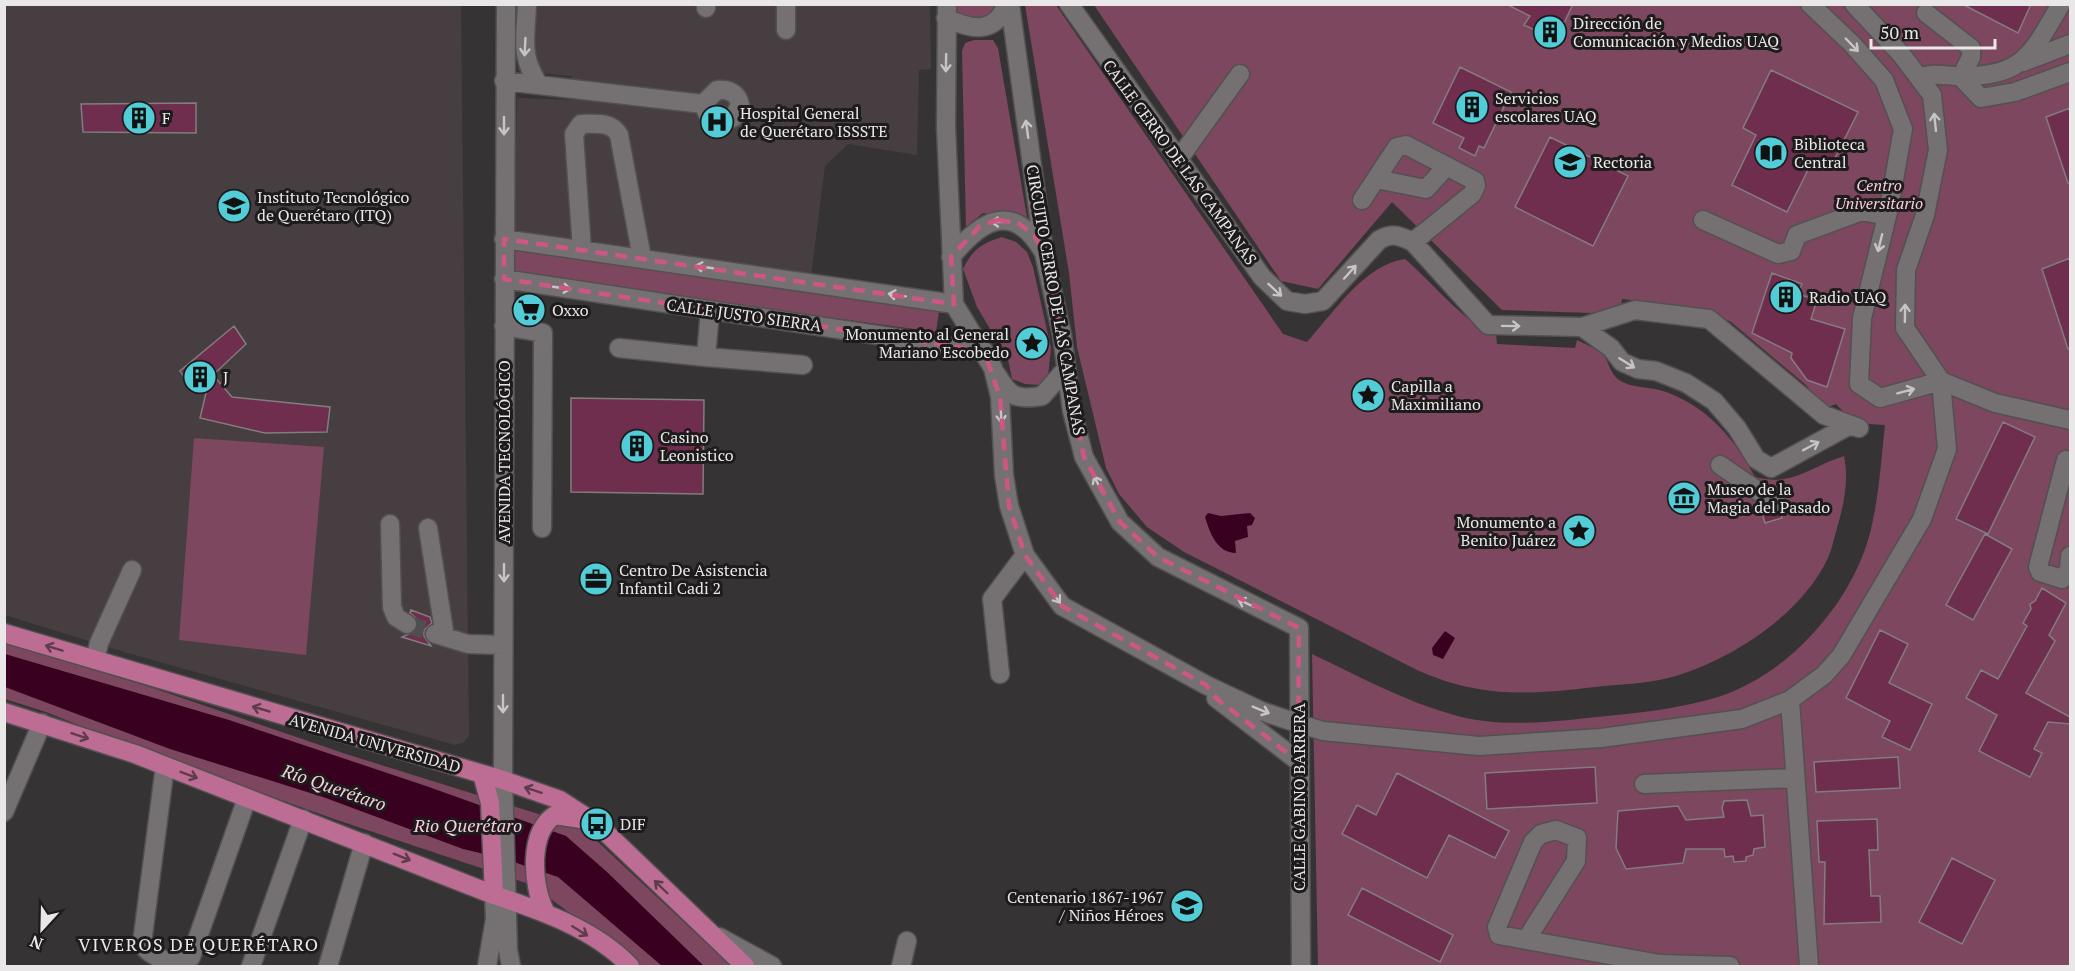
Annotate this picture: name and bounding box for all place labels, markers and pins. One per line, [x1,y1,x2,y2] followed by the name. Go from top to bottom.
[1573,12,1780,52] place label: Dirección de Comunicación y Medios UAQ
[1532,14,1568,50] building icon: Dirección de Comunicación y Medios UAQ
[1495,87,1598,127] place label: Servicios escolares UAQ
[1454,89,1490,125] building icon: Servicios escolares UAQ
[121,100,157,136] building icon: F
[740,102,888,142] place label: Hospital General de Querétaro ISSSTE
[699,104,735,140] hospital icon: Hospital General de Querétaro ISSSTE
[162,107,171,129] place label: F
[1794,133,1865,173] place label: Biblioteca Central
[1753,135,1789,171] library icon: Biblioteca Central
[1552,144,1588,180] school or university icon: Rectoria
[1593,151,1652,173] place label: Rectoria
[257,186,409,226] place label: Instituto Tecnológico de Querétaro (ITQ)
[216,188,252,224] school or university icon: Instituto Tecnológico de Querétaro (ITQ)
[1768,279,1804,315] building icon: Radio UAQ
[1809,286,1888,308] place label: Radio UAQ
[511,292,547,328] supermarket icon: Oxxo
[552,299,589,321] place label: Oxxo
[845,323,1009,363] place label: Monumento al General Mariano Escobedo
[1014,325,1050,361] place icon: Monumento al General Mariano Escobedo
[182,359,218,395] building icon: J
[223,366,228,388] place label: J
[1391,375,1481,415] place label: Capilla a Maximiliano
[1350,377,1386,413] place icon: Capilla a Maximiliano
[660,426,734,466] place label: Casino Leonistico
[619,428,655,464] building icon: Casino Leonistico
[1707,478,1830,518] place label: Museo de la Magia del Pasado
[1666,480,1702,516] museum icon: Museo de la Magia del Pasado
[1456,511,1556,551] place label: Monumento a Benito Juárez
[1561,513,1597,549] place icon: Monumento a Benito Juárez
[619,559,768,599] place label: Centro De Asistencia Infantil Cadi 2
[578,561,614,597] office icon: Centro De Asistencia Infantil Cadi 2
[579,806,615,842] bus stop icon: DIF
[620,813,646,835] place label: DIF
[1007,886,1164,926] place label: Centenario 1867-1967 / Niños Héroes
[1169,888,1205,924] school or university icon: Centenario 1867-1967 / Niños Héroes

